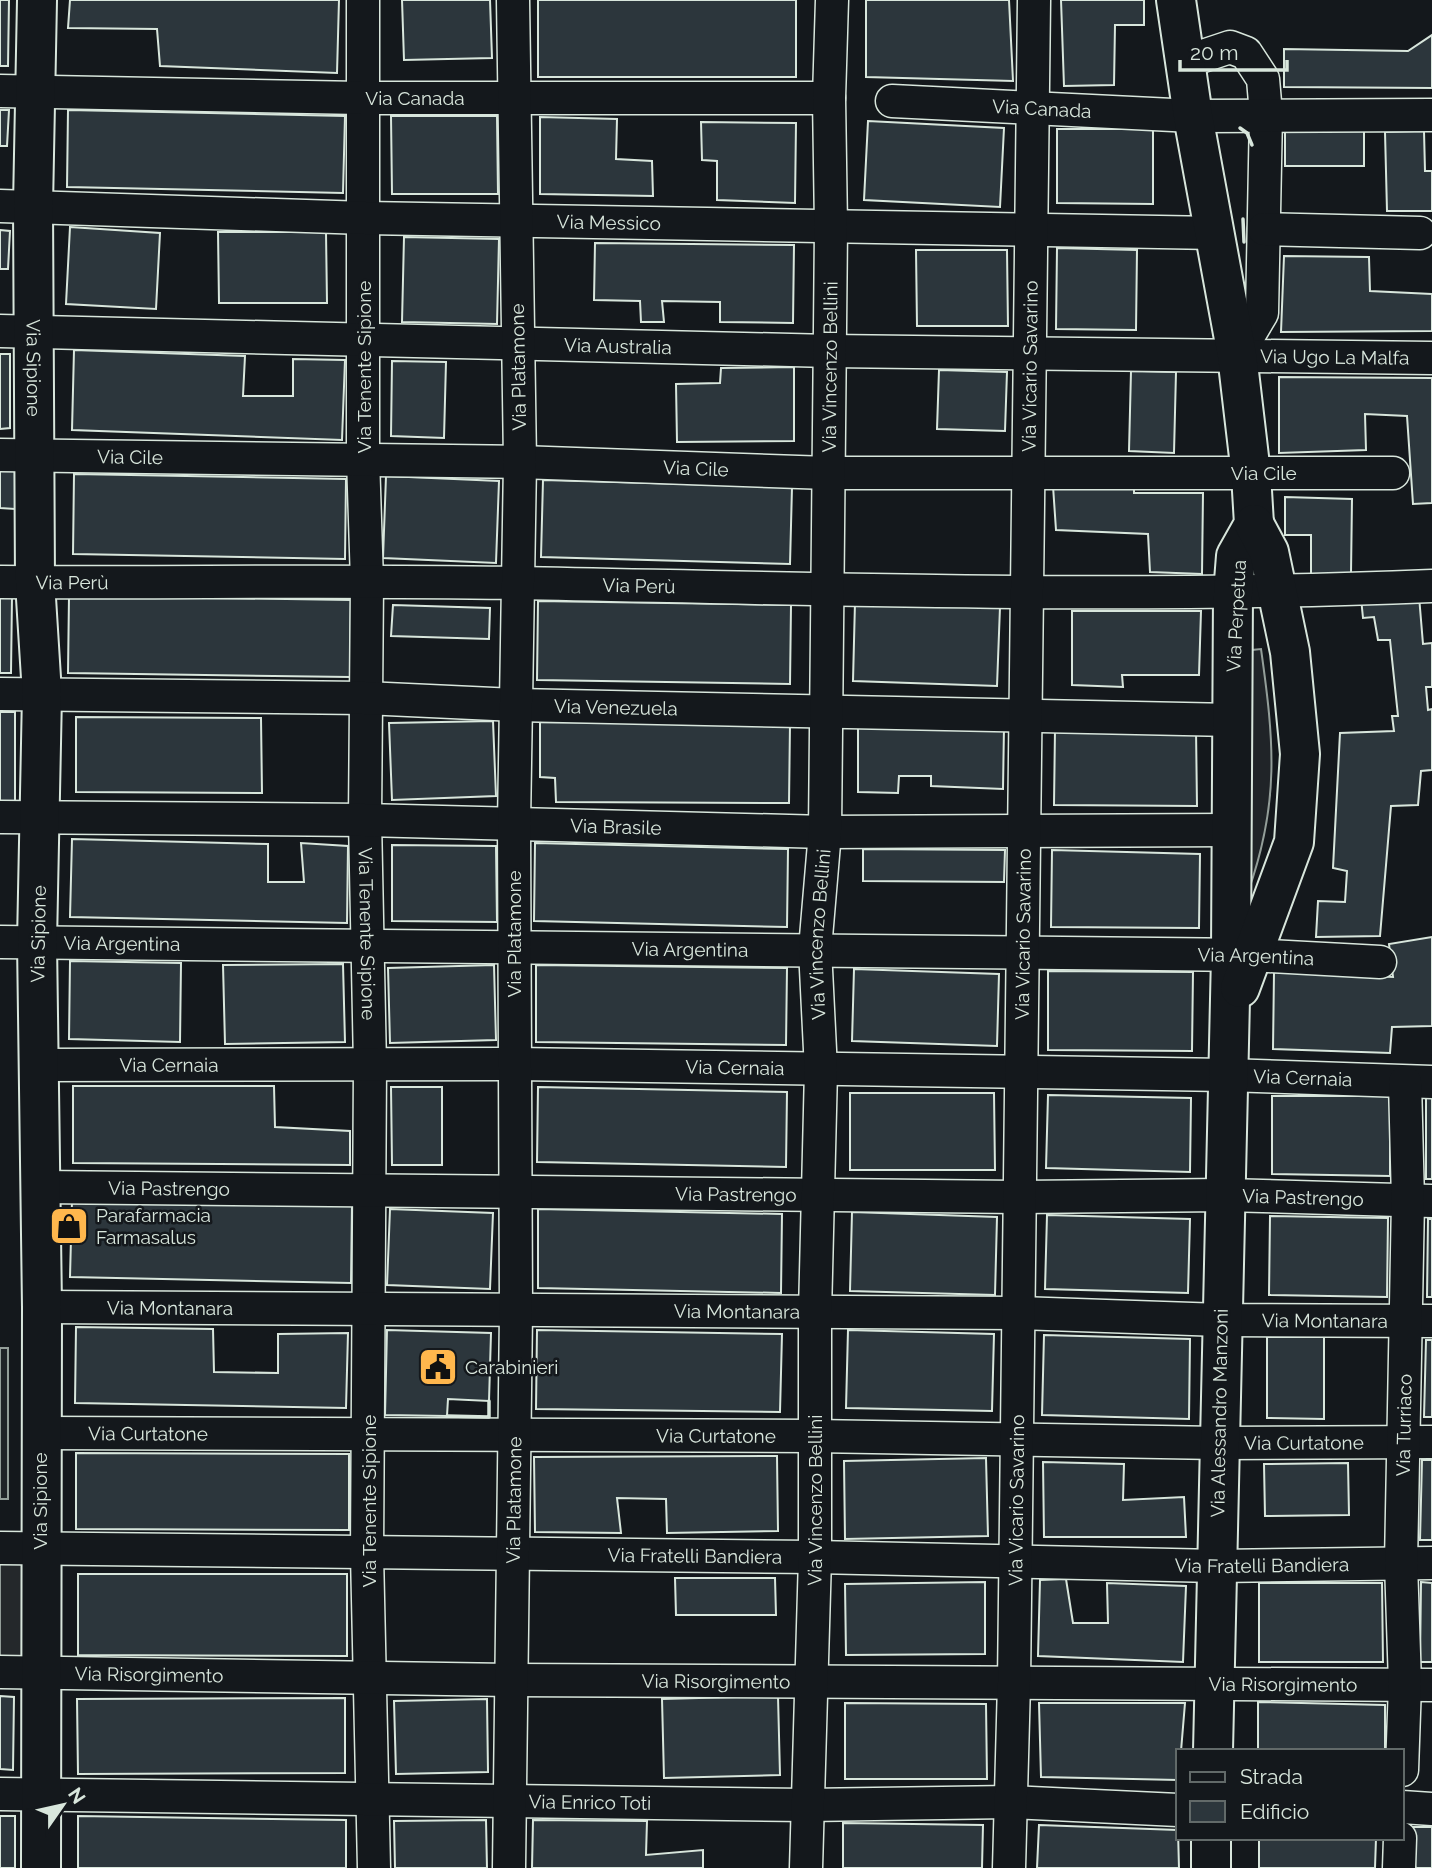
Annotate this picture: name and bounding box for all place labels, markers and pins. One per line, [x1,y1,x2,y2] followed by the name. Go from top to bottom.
[96,1204,211,1248] place label: Parafarmacia Farmasalus
[48,1205,90,1247] shop icon: Parafarmacia Farmasalus
[417,1346,459,1388] public building icon: Carabinieri
[465,1356,558,1378] place label: Carabinieri

